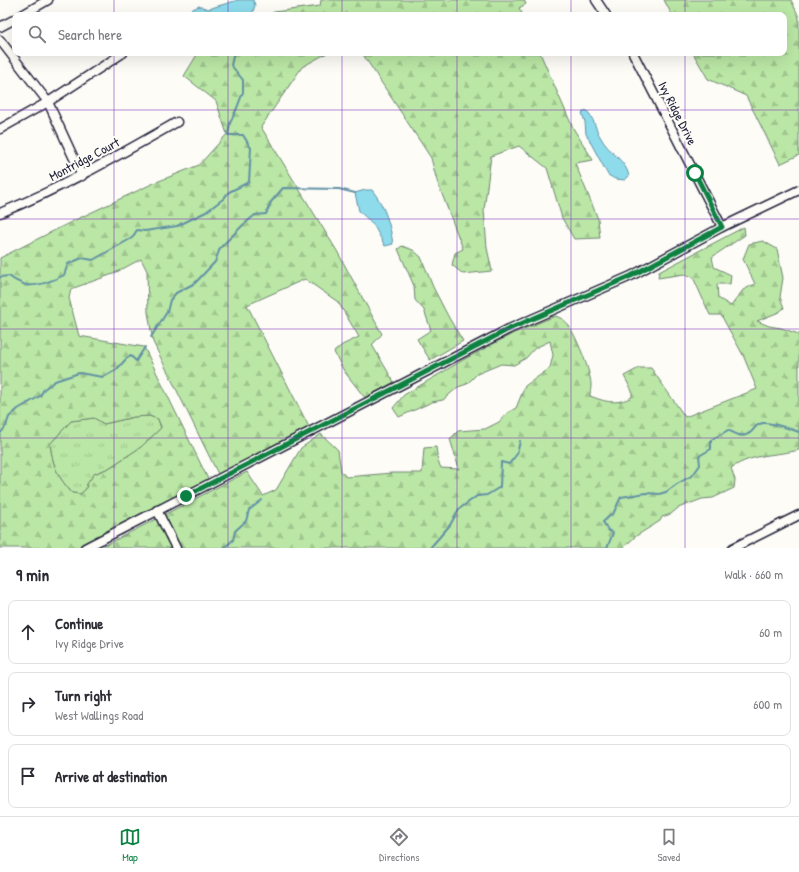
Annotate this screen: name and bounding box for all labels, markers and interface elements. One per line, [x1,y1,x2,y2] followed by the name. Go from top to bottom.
[12,12,787,56] search box
[26,23,48,45] icon: search
[58,24,122,45] text: Search here
[654,78,702,148] street label: Ivy Ridge Drive
[46,133,123,185] street label: Montridge Court
[686,164,704,182] route start
[177,487,195,505] route end
[16,563,49,586] text: 9 min
[724,565,783,583] text: Walk · 660 m
[55,613,103,634] text: Continue
[17,621,39,643] icon: ahead
[759,623,782,641] text: 60 m
[55,634,124,652] text: Ivy Ridge Drive
[55,685,111,706] text: Turn right
[17,693,39,715] icon: right
[753,695,782,713] text: 600 m
[55,706,143,724] text: West Wallings Road
[17,765,39,787] icon: arrive
[55,766,167,787] text: Arrive at destination
[119,826,141,864] tab: Map
[379,826,420,864] tab: Directions
[658,826,680,864] tab: Saved

